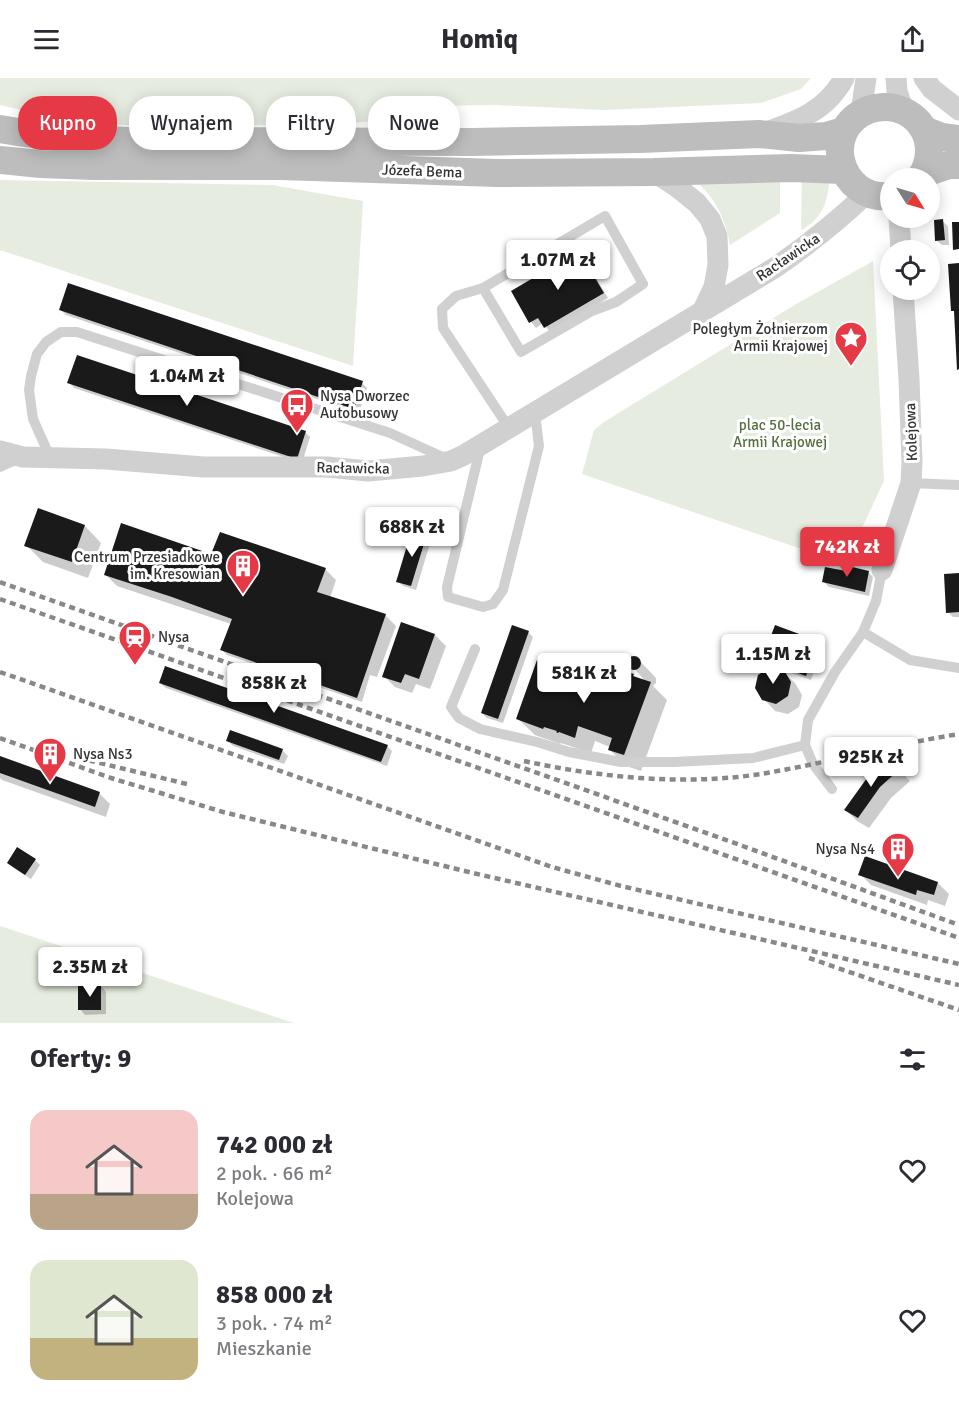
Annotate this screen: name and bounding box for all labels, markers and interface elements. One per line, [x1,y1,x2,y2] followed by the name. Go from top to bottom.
[30,23,63,56] icon: menu
[441,23,518,56] text: Homiq
[896,23,929,56] icon: share
[18,96,117,150] chip: Kupno
[129,96,254,150] chip: Wynajem
[266,96,356,150] chip: Filtry
[368,96,460,150] chip: Nowe
[382,161,462,181] street label: Józefa Bema
[880,168,940,228] north arrow
[880,168,940,300] map controls
[753,229,823,285] street label: Racławicka
[496,240,620,291] pin: 1.07M zł
[880,240,940,300] button: locate
[520,247,596,272] text: 1.07M zł
[692,320,828,355] place label: Poległym Żołnierzom Armii Krajowej
[833,320,869,367] place icon: Poległym Żołnierzom Armii Krajowej
[125,356,249,407] pin: 1.04M zł
[149,363,225,388] text: 1.04M zł
[279,387,315,434] bus stop icon: Nysa Dworzec Autobusowy
[320,387,410,422] place label: Nysa Dworzec Autobusowy
[901,403,921,461] street label: Kolejowa
[733,416,827,451] park label: plac 50-lecia Armii Krajowej
[316,458,390,478] street label: Racławicka
[357,507,467,558] pin: 688K zł
[379,514,445,539] text: 688K zł
[792,527,902,578] pin: 742K zł
[814,534,880,559] text: 742K zł
[74,548,220,583] place label: Centrum Przesiadkowe im. Kresowian
[225,548,261,595] building icon: Centrum Przesiadkowe im. Kresowian
[117,619,153,666] station icon: Nysa
[158,628,189,646] place label: Nysa
[711,634,835,685] pin: 1.15M zł
[735,641,811,666] text: 1.15M zł
[529,653,639,704] pin: 581K zł
[551,660,617,685] text: 581K zł
[219,663,329,714] pin: 858K zł
[241,670,307,695] text: 858K zł
[32,736,68,783] building icon: Nysa Ns3
[816,737,926,788] pin: 925K zł
[838,744,904,769] text: 925K zł
[73,745,133,763] place label: Nysa Ns3
[880,831,916,878] building icon: Nysa Ns4
[815,840,875,858] place label: Nysa Ns4
[28,947,152,998] pin: 2.35M zł
[52,954,128,979] text: 2.35M zł
[30,1043,131,1075] text: Oferty: 9
[896,1043,929,1076] icon: filters
[216,1129,333,1161] text: 742 000 zł
[78,1134,150,1206] icon: home
[896,1154,929,1187] icon: heart
[216,1161,333,1186] text: 2 pok. · 66 m²
[216,1186,294,1211] text: Kolejowa
[216,1279,333,1311] text: 858 000 zł
[78,1284,150,1356] icon: home
[896,1304,929,1337] icon: heart
[216,1311,333,1336] text: 3 pok. · 74 m²
[216,1336,312,1361] text: Mieszkanie

